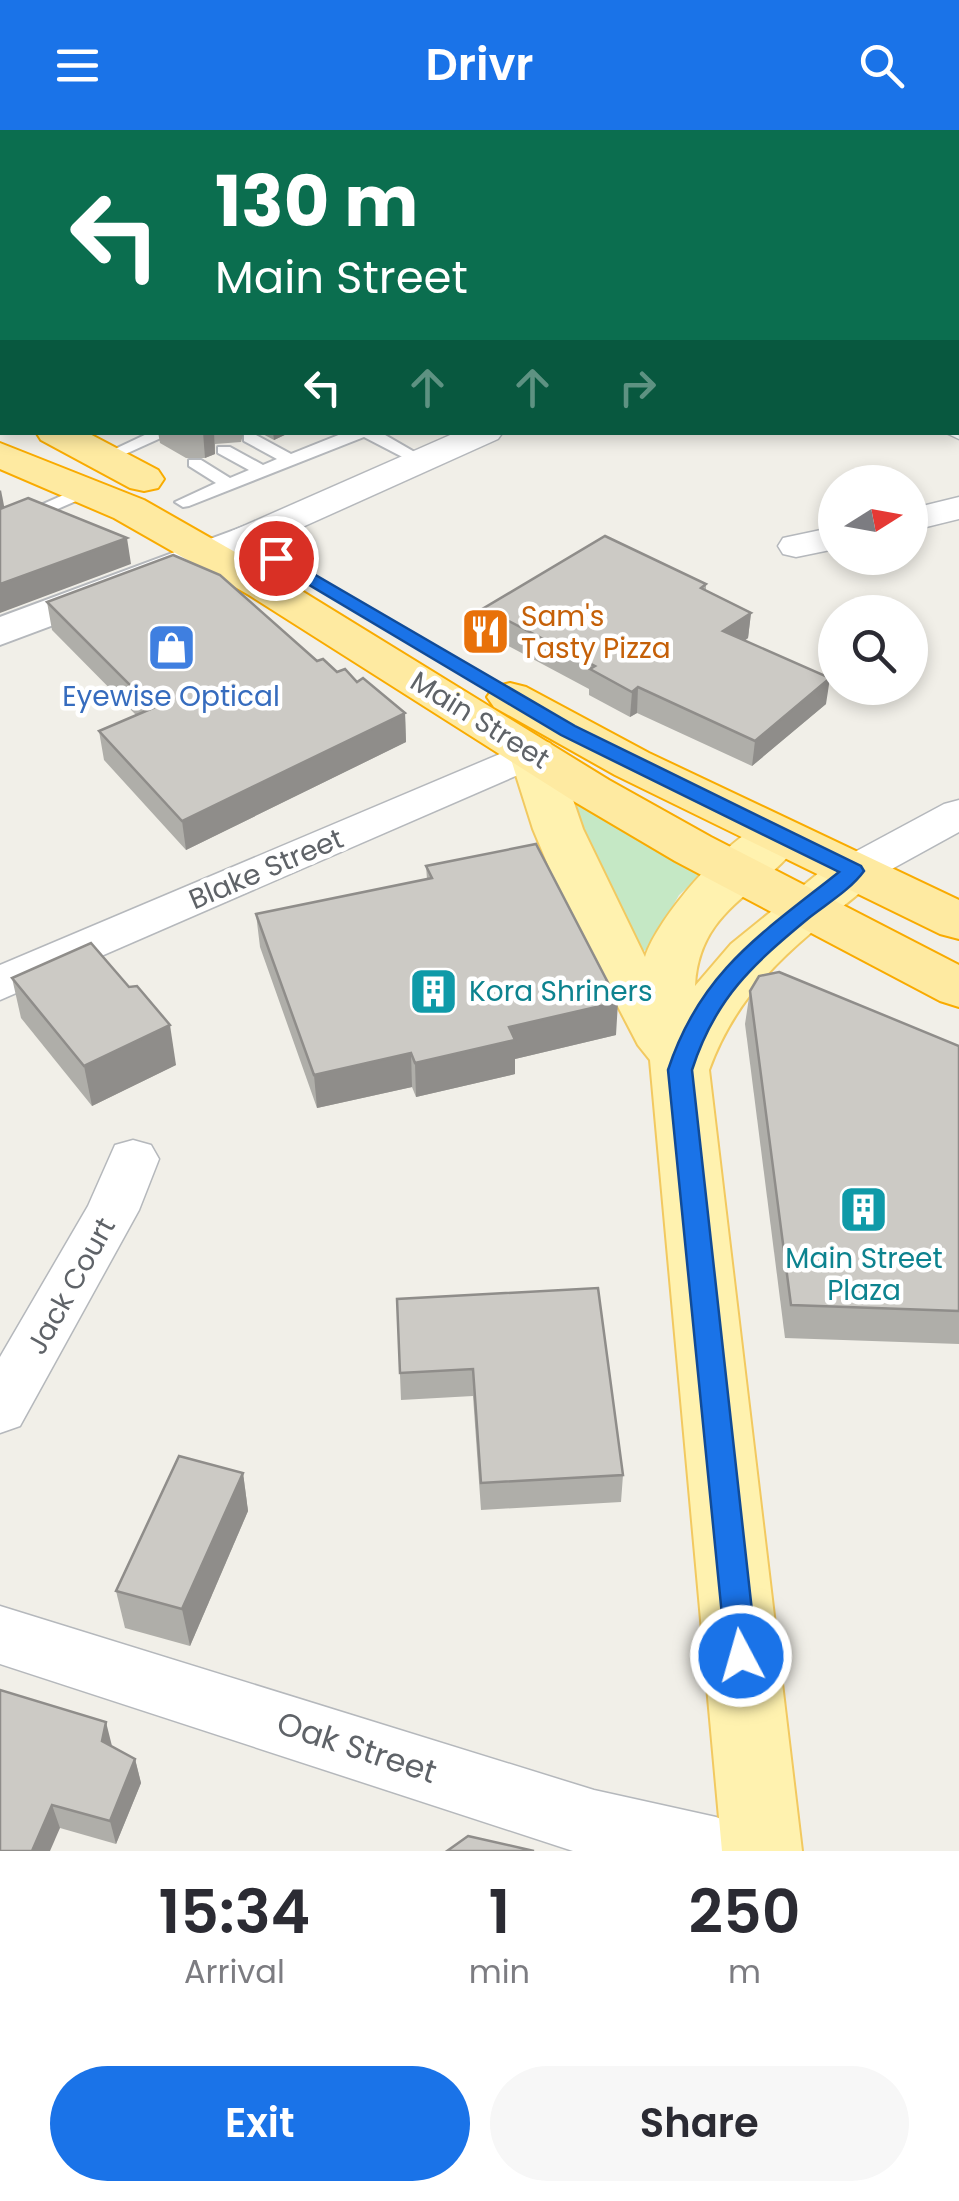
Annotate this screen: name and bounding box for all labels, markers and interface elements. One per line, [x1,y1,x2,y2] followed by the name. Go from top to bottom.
[425,33,534,96] text: Drivr
[50,38,105,93] icon: menu
[854,38,909,93] icon: search
[215,152,418,251] text: 130 m
[50,170,180,300] icon: left
[215,246,468,309] text: Main Street
[295,360,350,415] icon: left
[400,360,455,415] icon: ahead
[505,360,560,415] icon: ahead
[610,360,665,415] icon: right
[818,465,928,575] north arrow
[818,465,928,705] map controls
[234,516,319,601] pin
[249,531,304,586] icon: arrive
[818,595,928,705] button: search
[521,597,671,668] place label: Sam's Tasty Pizza
[460,606,512,658] restaurant icon: Sam's Tasty Pizza
[145,622,197,674] shop icon: Eyewise Optical
[403,662,557,778] street label: Main Street
[62,677,280,716] place label: Eyewise Optical
[183,819,349,919] street label: Blake Street
[408,965,460,1017] building icon: Kora Shriners
[469,972,653,1011] place label: Kora Shriners
[838,1184,890,1236] building icon: Main Street Plaza
[17,1211,125,1361] street label: Jack Court
[785,1239,943,1310] place label: Main Street Plaza
[689,1604,793,1708] position arrow
[271,1700,443,1794] street label: Oak Street
[159,1870,310,1954] text: 15:34
[489,1870,510,1954] text: 1
[689,1870,800,1954] text: 250
[184,1949,285,1994] text: Arrival
[469,1949,530,1994] text: min
[728,1949,761,1994] text: m
[50,2066,470,2181] button: Exit
[490,2066,909,2181] button: Share

